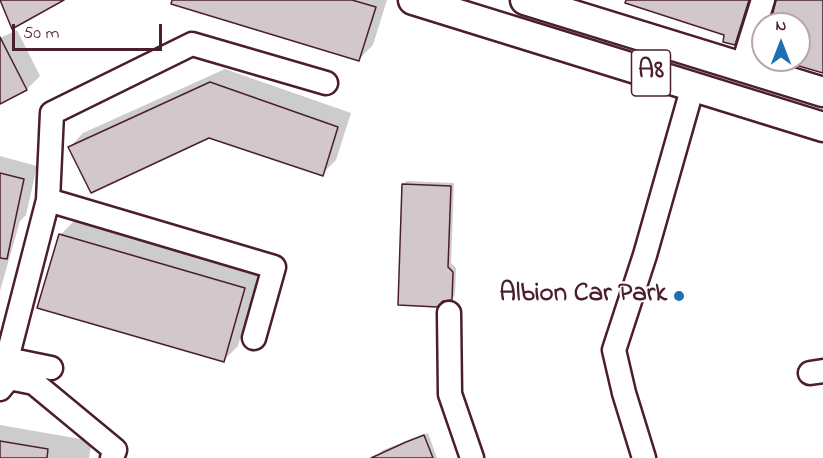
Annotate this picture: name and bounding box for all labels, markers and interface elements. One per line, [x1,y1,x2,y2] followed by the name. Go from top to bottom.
[15,12,165,50] scale bar
[751,12,811,72] north arrow
[776,14,786,38] text: N
[23,21,60,47] text: 50 m
[632,50,670,96] road number: A8
[499,280,667,312] place label: Albion Car Park
[672,289,686,303] marker: Albion Car Park

